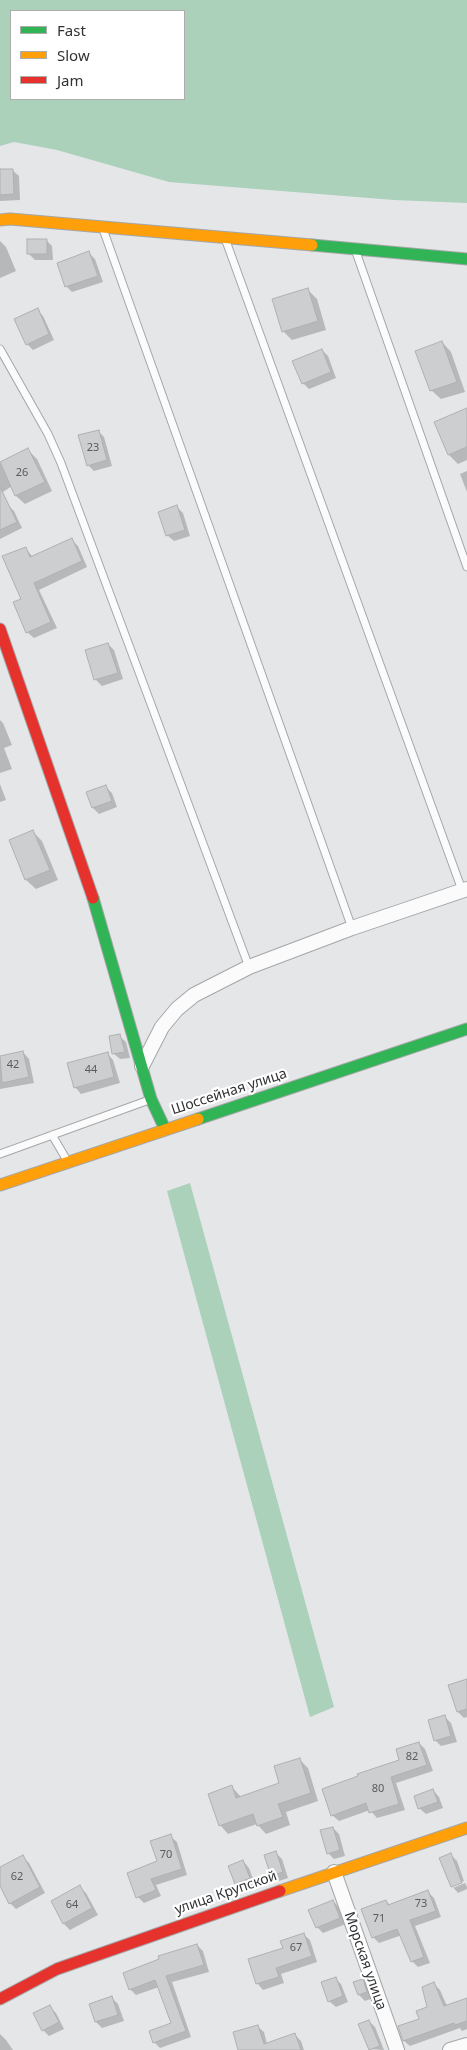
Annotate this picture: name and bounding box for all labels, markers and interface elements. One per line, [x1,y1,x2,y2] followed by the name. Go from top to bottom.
[10,10,185,100] legend
[57,20,86,40] text: Fast
[57,45,90,65] text: Slow
[57,70,84,90] text: Jam
[87,441,99,455] house number: 23
[16,466,28,480] house number: 26
[7,1058,19,1072] house number: 42
[85,1063,97,1077] house number: 44
[169,1065,289,1119] street label: Шоссейная улица
[406,1750,418,1764] house number: 82
[372,1782,384,1796] house number: 80
[160,1848,172,1862] house number: 70
[173,1868,279,1918] street label: улица Крупской
[11,1870,23,1884] house number: 62
[415,1897,427,1911] house number: 73
[66,1898,78,1912] house number: 64
[340,1910,390,2012] street label: Морская улица
[373,1912,385,1926] house number: 71
[290,1941,302,1955] house number: 67

